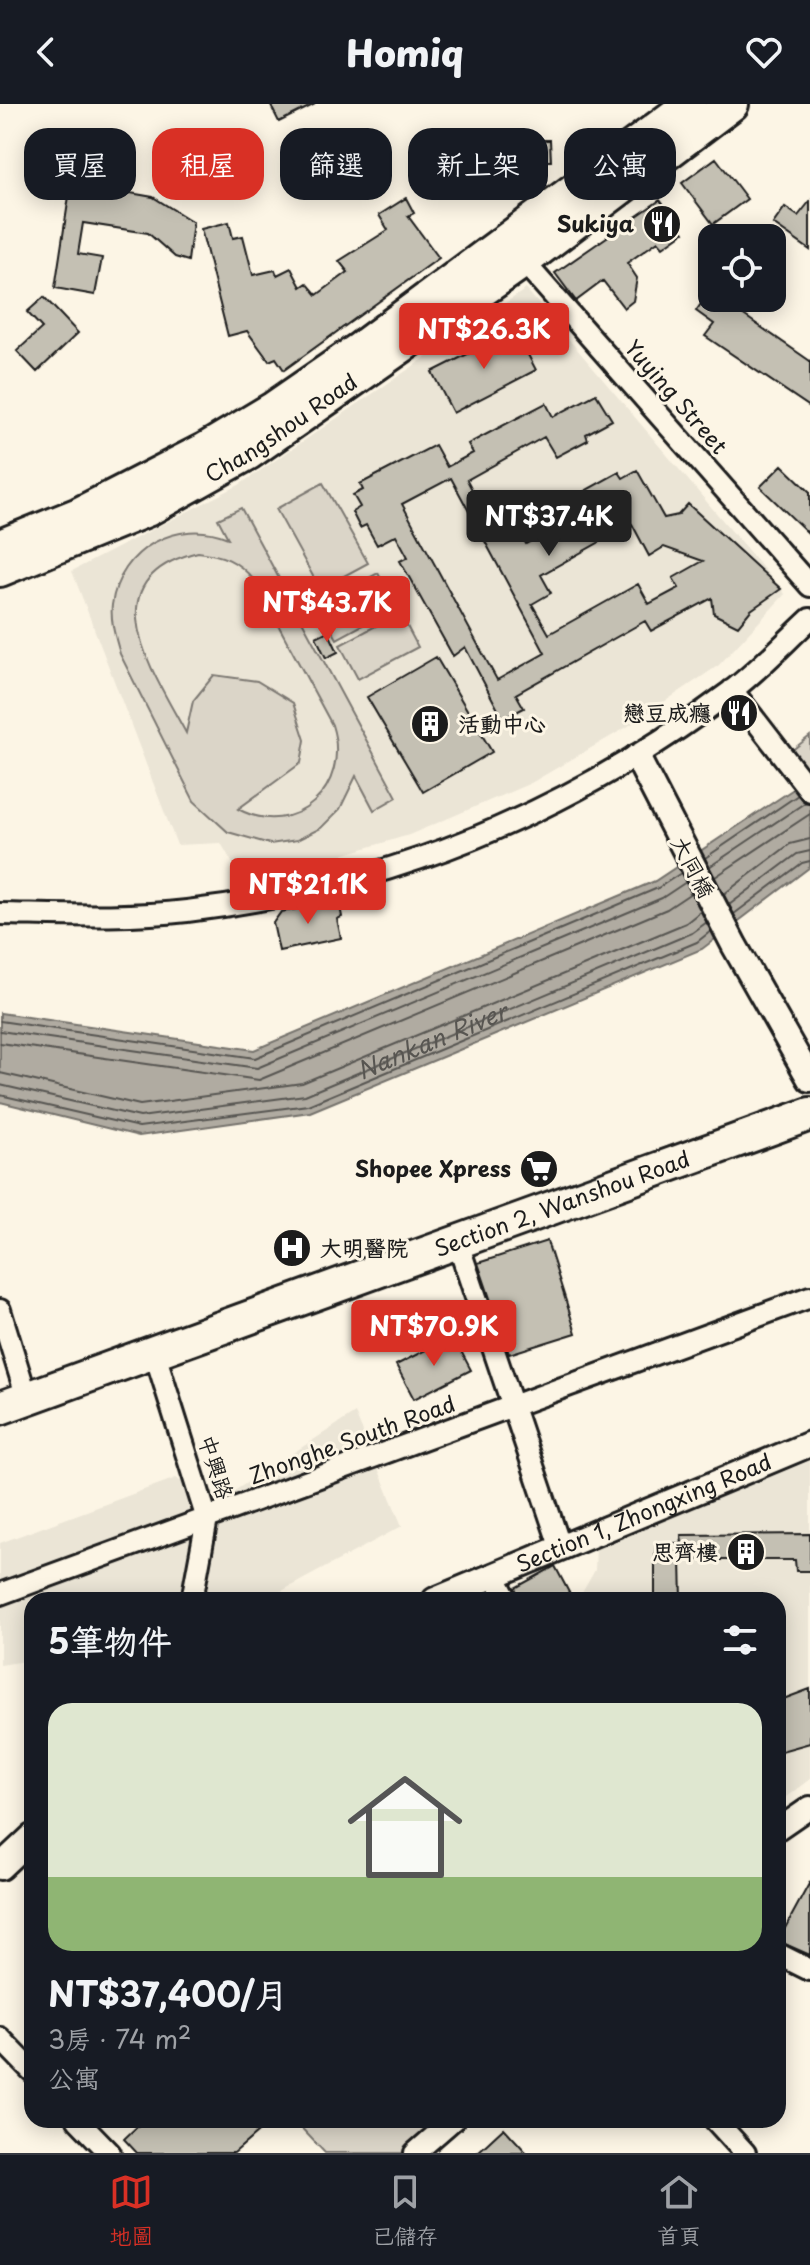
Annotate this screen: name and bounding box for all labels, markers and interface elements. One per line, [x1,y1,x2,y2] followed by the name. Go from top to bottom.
[346,25,464,79] text: Homiq
[24,30,68,74] icon: back
[742,30,786,74] icon: heart
[24,128,136,200] chip: 買屋
[152,128,264,200] chip: 租屋
[280,128,392,200] chip: 篩選
[408,128,548,200] chip: 新上架
[564,128,676,200] chip: 公寓
[641,203,683,245] restaurant icon: Sukiya
[557,206,635,239] place label: Sukiya
[698,224,786,312] map controls
[698,224,786,312] button: locate
[401,303,567,371] pin: NT$26.3K
[417,309,551,348] text: NT$26.3K
[618,331,736,461] street label: Yuying Street
[198,364,363,490] street label: Changshou Road
[466,490,632,558] pin: NT$37.4K
[485,496,613,535] text: NT$37.4K
[244,576,410,644] pin: NT$43.7K
[262,582,392,621] text: NT$43.7K
[718,692,760,734] restaurant icon: 戀豆成癮
[623,695,711,728] place label: 戀豆成癮
[409,703,451,745] building icon: 活動中心
[458,706,546,739] place label: 活動中心
[664,829,724,903] street label: 大同橋
[225,858,391,926] pin: NT$21.1K
[248,864,368,903] text: NT$21.1K
[351,991,515,1087] water label: Nankan River
[429,1141,694,1264] street label: Section 2, Wanshou Road
[518,1148,560,1190] supermarket icon: Shopee Xpress
[355,1151,511,1184] place label: Shopee Xpress
[271,1227,313,1269] hospital icon: 大明醫院
[320,1230,408,1263] place label: 大明醫院
[351,1300,517,1368] pin: NT$70.9K
[369,1306,499,1345] text: NT$70.9K
[244,1386,459,1491] street label: Zhonghe South Road
[192,1430,243,1503] street label: 中興路
[510,1444,776,1580] street label: Section 1, Zhongxing Road
[725,1531,767,1573] building icon: 思齊樓
[652,1534,718,1567] place label: 思齊樓
[48,1614,172,1666] text: 5筆物件
[718,1618,762,1662] icon: filters
[333,1755,477,1899] icon: home
[48,1967,289,2019] text: NT$37,400/月
[48,2019,191,2058] text: 3房 · 74 m²
[48,2058,100,2097] text: 公寓
[109,2170,153,2251] tab: 地圖
[372,2170,438,2251] tab: 已儲存
[657,2170,701,2251] tab: 首頁

